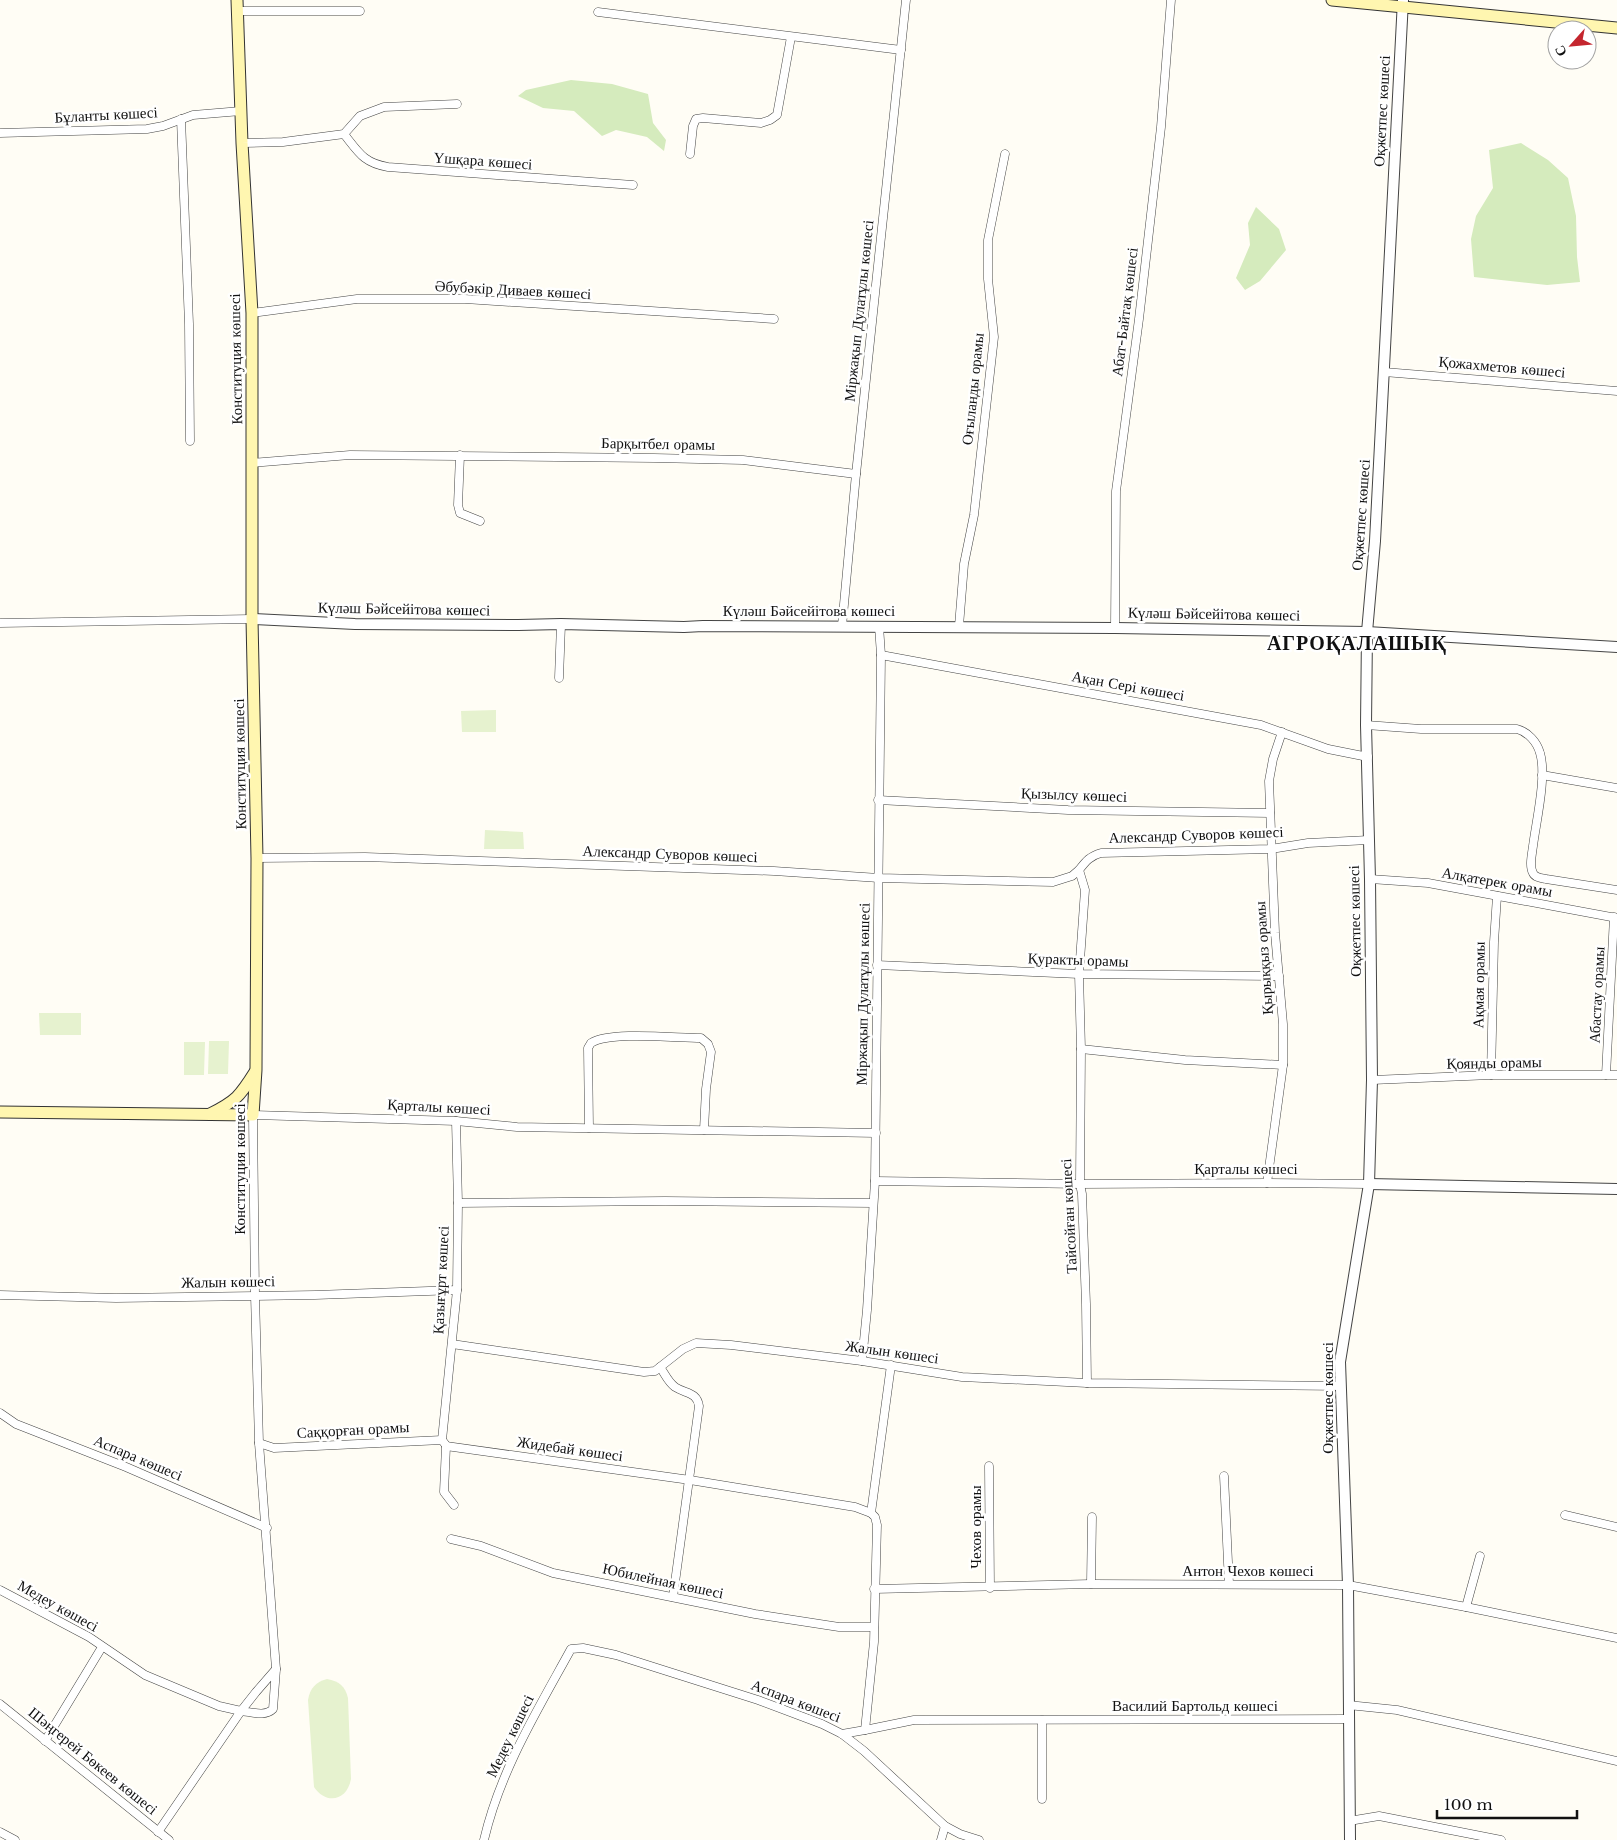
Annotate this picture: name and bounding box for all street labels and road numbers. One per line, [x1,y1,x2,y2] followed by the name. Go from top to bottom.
[1369,55,1394,167] street label: Оқжетпес көшесі
[54,102,158,127] street label: Бұланты көшесі
[433,148,533,173] street label: Үшқара көшесі
[840,219,877,403] street label: Міржақып Дулатұлы көшесі
[1107,246,1142,378] street label: Абат-Байтақ көшесі
[434,276,592,303] street label: Әбубәкір Диваев көшесі
[225,293,246,425] street label: Конституция көшесі
[957,332,988,446] street label: Оғыланды орамы
[1438,351,1566,382] street label: Қожахметов көшесі
[601,433,715,454] street label: Барқытбел орамы
[1347,459,1374,571] street label: Оқжетпес көшесі
[318,597,490,620] street label: Күләш Бәйсейітова көшесі
[723,601,895,620] street label: Күләш Бәйсейітова көшесі
[1128,602,1300,625] street label: Күләш Бәйсейітова көшесі
[1070,666,1186,705] street label: Ақан Сері көшесі
[229,698,250,830] street label: Конституция көшесі
[1021,783,1127,806] street label: Қызылсу көшесі
[1108,822,1284,847] street label: Александр Суворов көшесі
[582,841,758,866] street label: Александр Суворов көшесі
[1440,862,1554,901] street label: Алқатерек орамы
[1344,865,1365,977] street label: Оқжетпес көшесі
[1250,901,1277,1015] street label: Қырыққыз орамы
[851,903,874,1085] street label: Міржақып Дулатұлы көшесі
[1468,942,1489,1028] street label: Ақмая орамы
[1584,946,1609,1044] street label: Абастау орамы
[1027,948,1129,971] street label: Қуракты орамы
[1446,1052,1542,1073] street label: Қоянды орамы
[387,1094,491,1119] street label: Қарталы көшесі
[230,1103,249,1235] street label: Конституция көшесі
[1056,1158,1081,1274] street label: Тайсойған көшесі
[1194,1159,1298,1178] street label: Қарталы көшесі
[428,1225,453,1335] street label: Қазығұрт көшесі
[181,1271,275,1292] street label: Жалын көшесі
[844,1336,940,1367] street label: Жалын көшесі
[1318,1342,1337,1454] street label: Оқжетпес көшесі
[296,1417,410,1442] street label: Саққорған орамы
[91,1430,185,1485] street label: Аспара көшесі
[516,1432,624,1465] street label: Жидебай көшесі
[966,1485,985,1569] street label: Чехов орамы
[601,1558,725,1603] street label: Юбилейная көшесі
[1182,1561,1314,1580] street label: Антон Чехов көшесі
[14,1576,102,1636] street label: Медеу көшесі
[749,1675,844,1726] street label: Аспара көшесі
[481,1691,538,1780] street label: Медеу көшесі
[1112,1696,1278,1715] street label: Василий Бартольд көшесі
[25,1703,162,1819] street label: Шәңгерей Бөкеев көшесі

